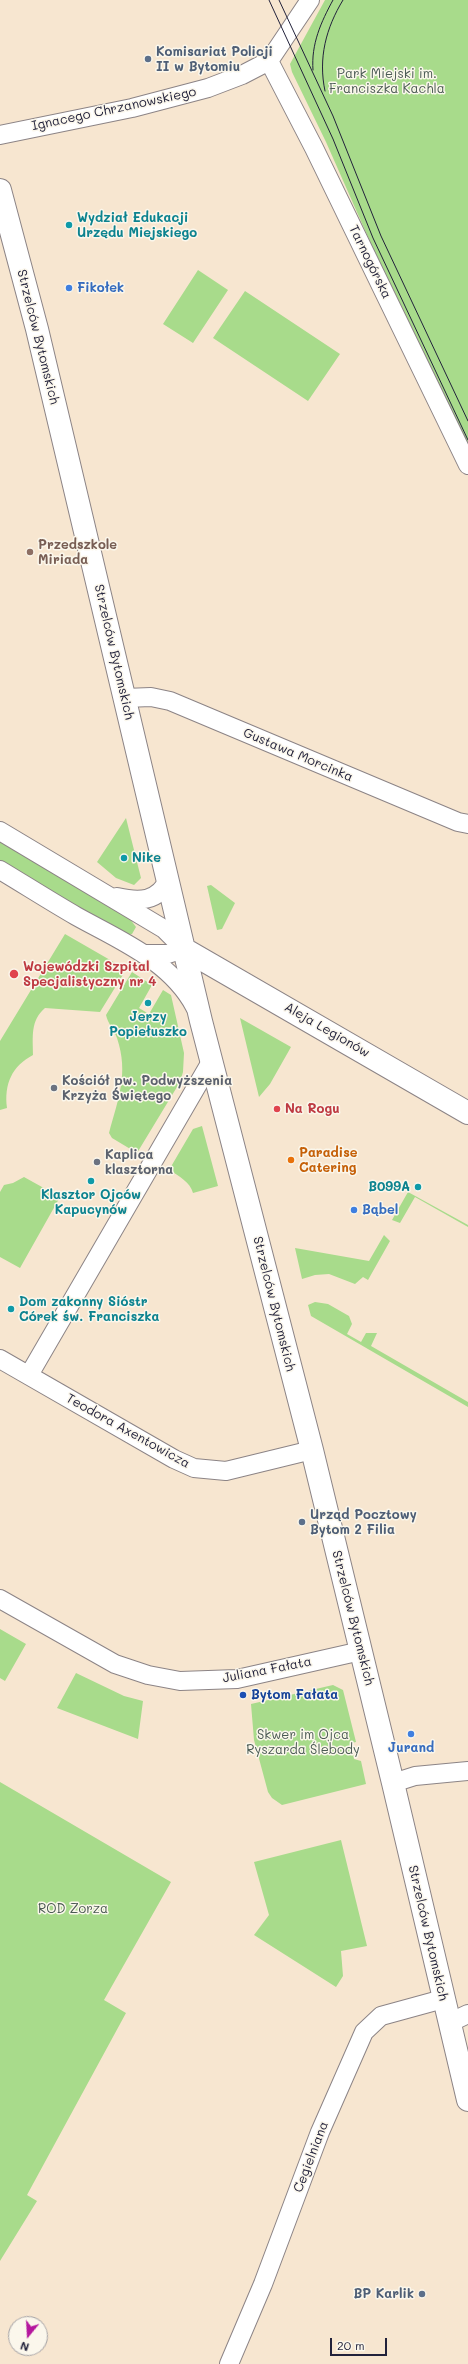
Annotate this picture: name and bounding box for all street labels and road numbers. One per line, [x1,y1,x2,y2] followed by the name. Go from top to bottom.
[30,84,198,134] street label: Ignacego Chrzanowskiego
[345,223,395,301] street label: Tarnogórska
[14,268,62,406] street label: Strzelców Bytomskich
[91,583,137,721] street label: Strzelców Bytomskich
[241,725,355,785] street label: Gustawa Morcinka
[282,999,372,1061] street label: Aleja Legionów
[250,1235,298,1373] street label: Strzelców Bytomskich
[63,1390,193,1472] street label: Teodora Axentowicza
[329,1549,377,1687] street label: Strzelców Bytomskich
[221,1654,313,1686] street label: Juliana Fałata
[405,1864,451,2002] street label: Strzelców Bytomskich
[290,2119,332,2195] street label: Cegielniana

